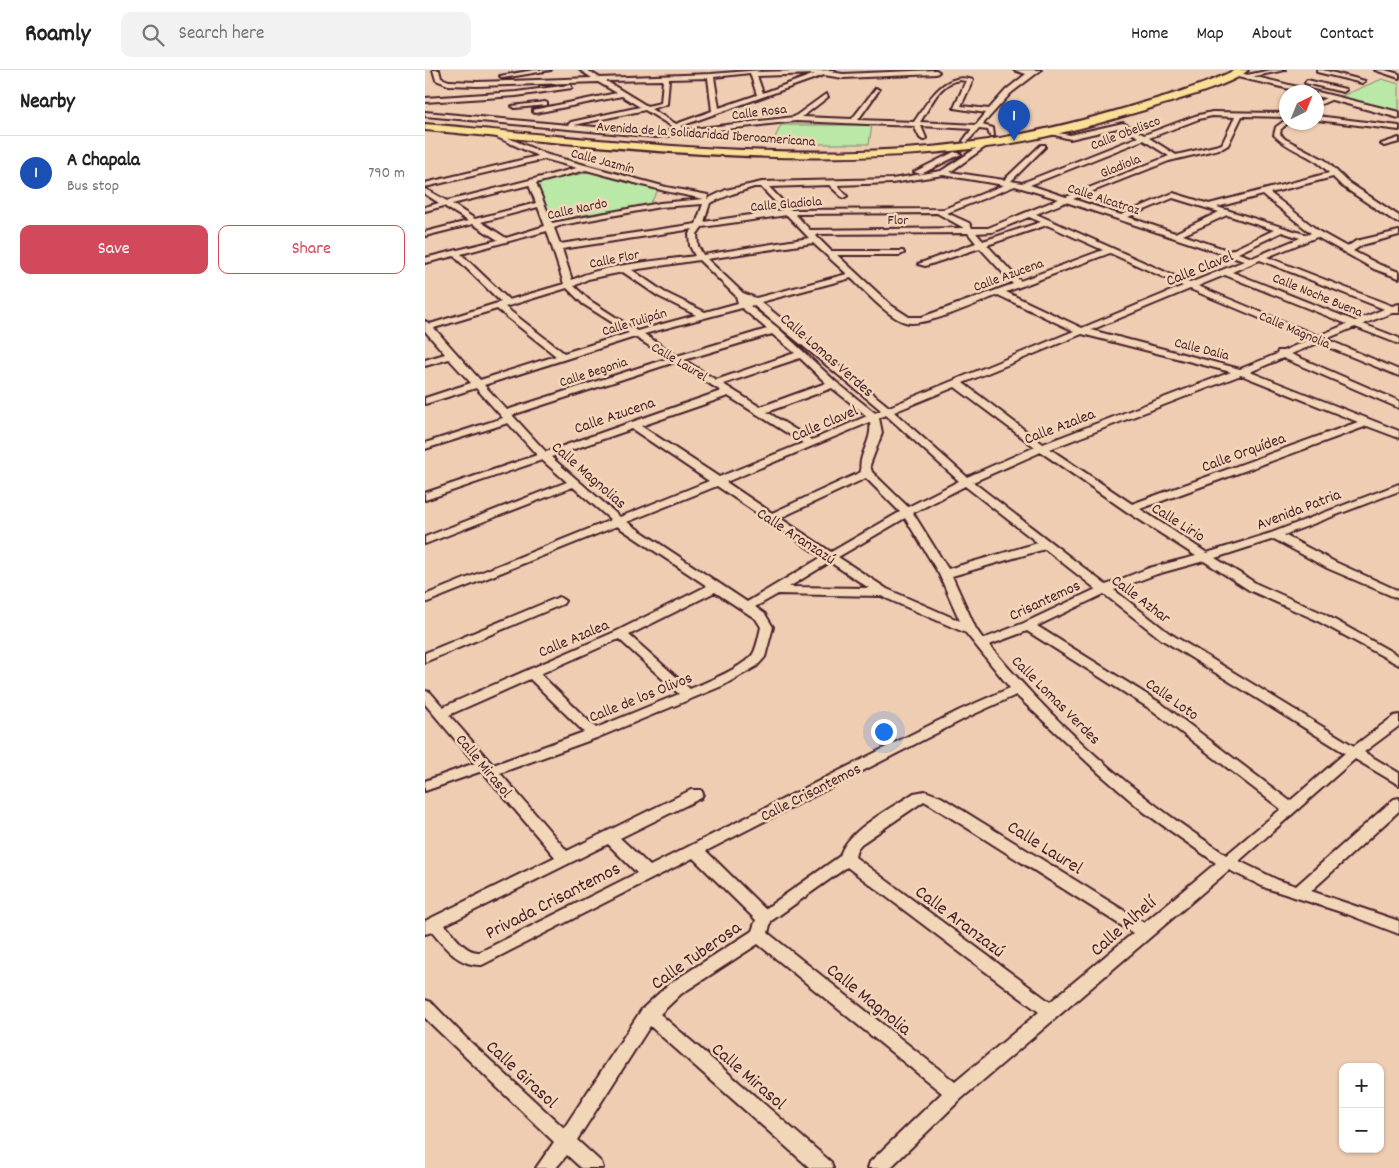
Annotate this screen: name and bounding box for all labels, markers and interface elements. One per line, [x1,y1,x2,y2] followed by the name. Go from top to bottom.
[121,12,471,57] search box
[25,18,91,52] text: Roamly
[139,21,167,49] icon: search
[179,21,264,48] text: Search here
[1131,22,1168,47] text: Home
[1196,22,1224,47] text: Map
[1252,22,1292,47] text: About
[1320,22,1374,47] text: Contact
[1279,85,1324,130] north arrow
[20,88,75,118] text: Nearby
[731,100,788,126] street label: Calle Rosa
[998,100,1030,141] pin: 1
[1088,111,1164,156] street label: Calle Obelisco
[596,117,816,153] street label: Avenida de la Solidaridad Iberoamericana
[568,144,637,180] street label: Calle Jazmín
[67,148,140,175] text: A Chapala
[1097,150,1144,184] street label: Gladiola
[34,162,38,185] text: 1
[368,162,405,185] text: 790 m
[67,175,119,198] text: Bus stop
[1065,179,1143,221] street label: Calle Alcatraz
[750,192,823,218] street label: Calle Gladiola
[546,194,609,226] street label: Calle Nardo
[888,211,909,231] street label: Flor
[20,225,208,274] button: Save
[218,225,405,274] button: Share
[588,245,642,275] street label: Calle Flor
[1163,245,1237,293] street label: Calle Clavel
[971,254,1047,298] street label: Calle Azucena
[1269,269,1366,323] street label: Calle Noche Buena
[600,304,670,342] street label: Calle Tulipán
[1256,307,1333,355] street label: Calle Magnolia
[774,308,879,404] street label: Calle Lomas Verdes
[1172,333,1231,366] street label: Calle Dalia
[647,338,711,388] street label: Calle Laurel
[557,352,631,393] street label: Calle Begonia
[571,392,659,441] street label: Calle Azucena
[788,400,862,449] street label: Calle Clavel
[1021,403,1099,451] street label: Calle Azalea
[1199,427,1290,479] street label: Calle Orquídea
[546,437,631,515] street label: Calle Magnolias
[1253,484,1345,537] street label: Avenida Patria
[1146,498,1209,549] street label: Calle Lirio
[752,503,840,571] street label: Calle Aranzazú
[1106,570,1175,630] street label: Calle Azhar
[1006,575,1085,628] street label: Crisantemos
[535,614,613,664] street label: Calle Azalea
[1005,651,1105,751] street label: Calle Lomas Verdes
[586,667,696,730] street label: Calle de los Olivos
[1140,673,1203,727] street label: Calle Loto
[871,719,897,745] your location
[449,730,517,804] street label: Calle Mirasol
[757,758,866,828] street label: Calle Crisantemos
[1001,815,1088,883] street label: Calle Laurel
[481,856,626,948] street label: Privada Crisantemos
[908,880,1010,966] street label: Calle Aranzazú
[1085,890,1164,964] street label: Calle Alhelí
[646,915,749,998] street label: Calle Tuberosa
[819,958,917,1044] street label: Calle Magnolia
[478,1035,563,1116] street label: Calle Girasol
[704,1037,791,1118] street label: Calle Mirasol
[1339,1063,1384,1153] map controls
[1339,1063,1384,1108] button: +
[1339,1108,1384,1153] button: −

